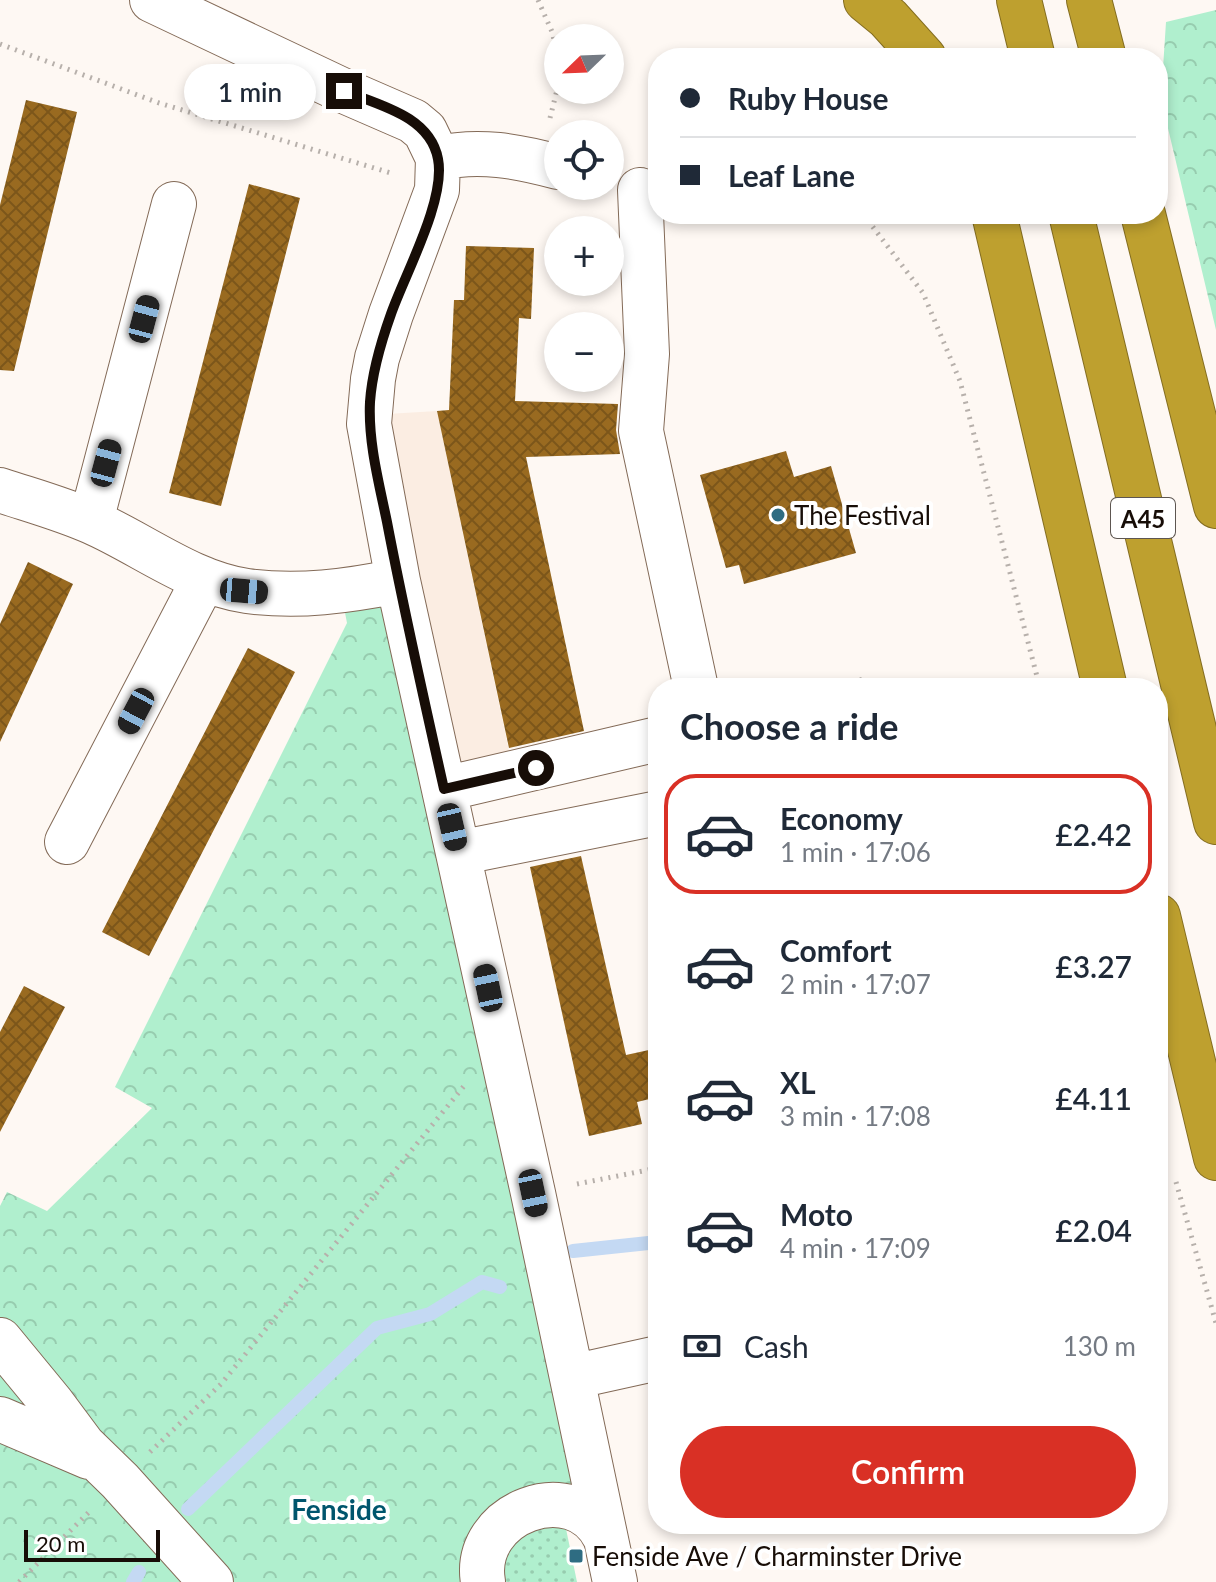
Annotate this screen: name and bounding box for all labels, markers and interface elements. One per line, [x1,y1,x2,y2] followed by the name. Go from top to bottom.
[544,24,624,104] north arrow
[544,24,624,392] map controls
[184,63,316,119] callout: 1 min
[326,73,362,109] route end
[218,76,282,108] text: 1 min
[728,80,889,116] text: Ruby House
[544,120,624,200] button: locate
[728,157,855,193] text: Leaf Lane
[544,216,624,296] button: +
[126,293,162,345] car
[544,312,624,392] button: −
[88,437,124,489] car
[1111,498,1175,538] road number: A45
[794,499,931,531] place label: The Festival
[769,506,787,524] marker: The Festival
[219,577,269,605] car
[114,684,158,738] car
[680,704,899,748] text: Choose a ride
[518,750,554,786] route start
[684,798,756,870] icon: car
[780,800,903,836] text: Economy
[435,801,469,853] car
[1055,816,1132,852] text: £2.42
[780,836,931,868] text: 1 min · 17:06
[684,930,756,1002] icon: car
[780,932,892,968] text: Comfort
[1055,948,1132,984] text: £3.27
[471,962,505,1014] car
[780,968,931,1000] text: 2 min · 17:07
[684,1062,756,1134] icon: car
[780,1064,816,1100] text: XL
[1055,1080,1132,1116] text: £4.11
[780,1100,931,1132] text: 3 min · 17:08
[516,1167,550,1219] car
[684,1194,756,1266] icon: car
[780,1196,853,1232] text: Moto
[1055,1212,1132,1248] text: £2.04
[780,1232,931,1264] text: 4 min · 17:09
[680,1324,724,1368] icon: cash
[744,1328,809,1364] text: Cash
[1063,1330,1136,1362] text: 130 m
[680,1426,1136,1518] button: Confirm
[291,1492,387,1526] district label: Fenside
[24,1526,160,1562] scale bar
[36,1530,85,1557] text: 20 m
[592,1540,962,1572] place label: Fenside Ave / Charminster Drive
[567,1547,585,1565] marker: Fenside Ave / Charminster Drive

